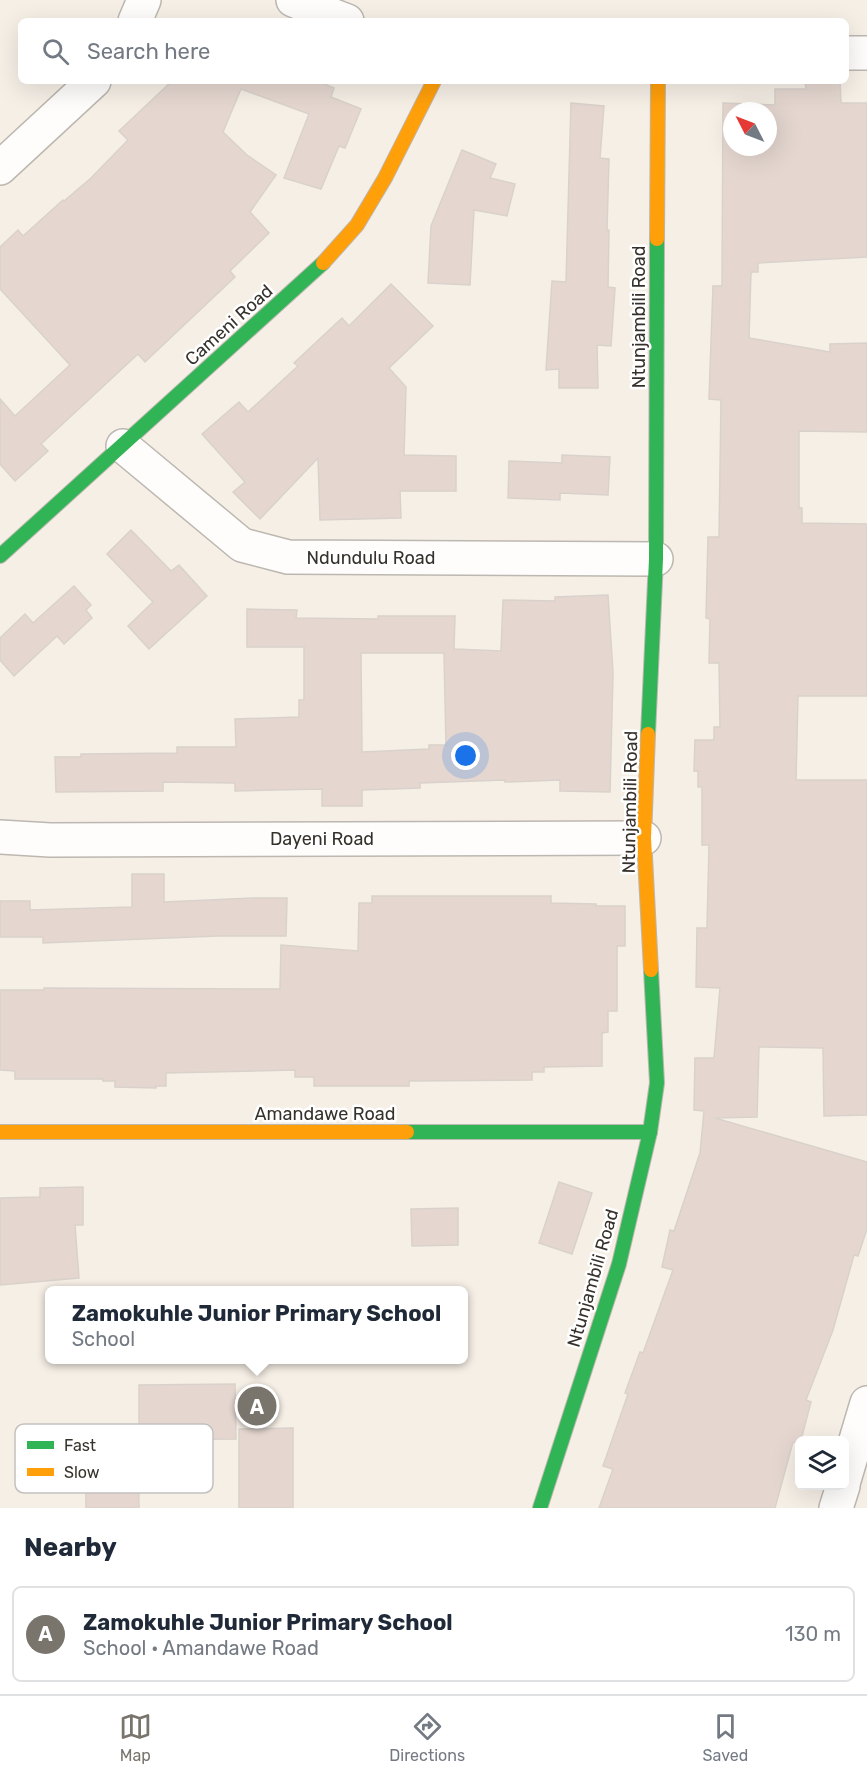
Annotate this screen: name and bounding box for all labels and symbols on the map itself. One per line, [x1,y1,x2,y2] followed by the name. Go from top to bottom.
[723,102,777,156] north arrow
[628,246,650,388] street label: Ntunjambili Road
[181,280,277,370] street label: Cameni Road
[307,547,435,569] street label: Ndundulu Road
[618,730,642,874] street label: Ntunjambili Road
[451,741,480,770] your location
[270,828,374,850] street label: Dayeni Road
[255,1103,395,1125] street label: Amandawe Road
[563,1206,623,1350] street label: Ntunjambili Road
[238,1384,276,1428] pin: A
[15,1424,213,1493] legend
[64,1436,96,1455] text: Fast
[64,1463,100,1482] text: Slow

